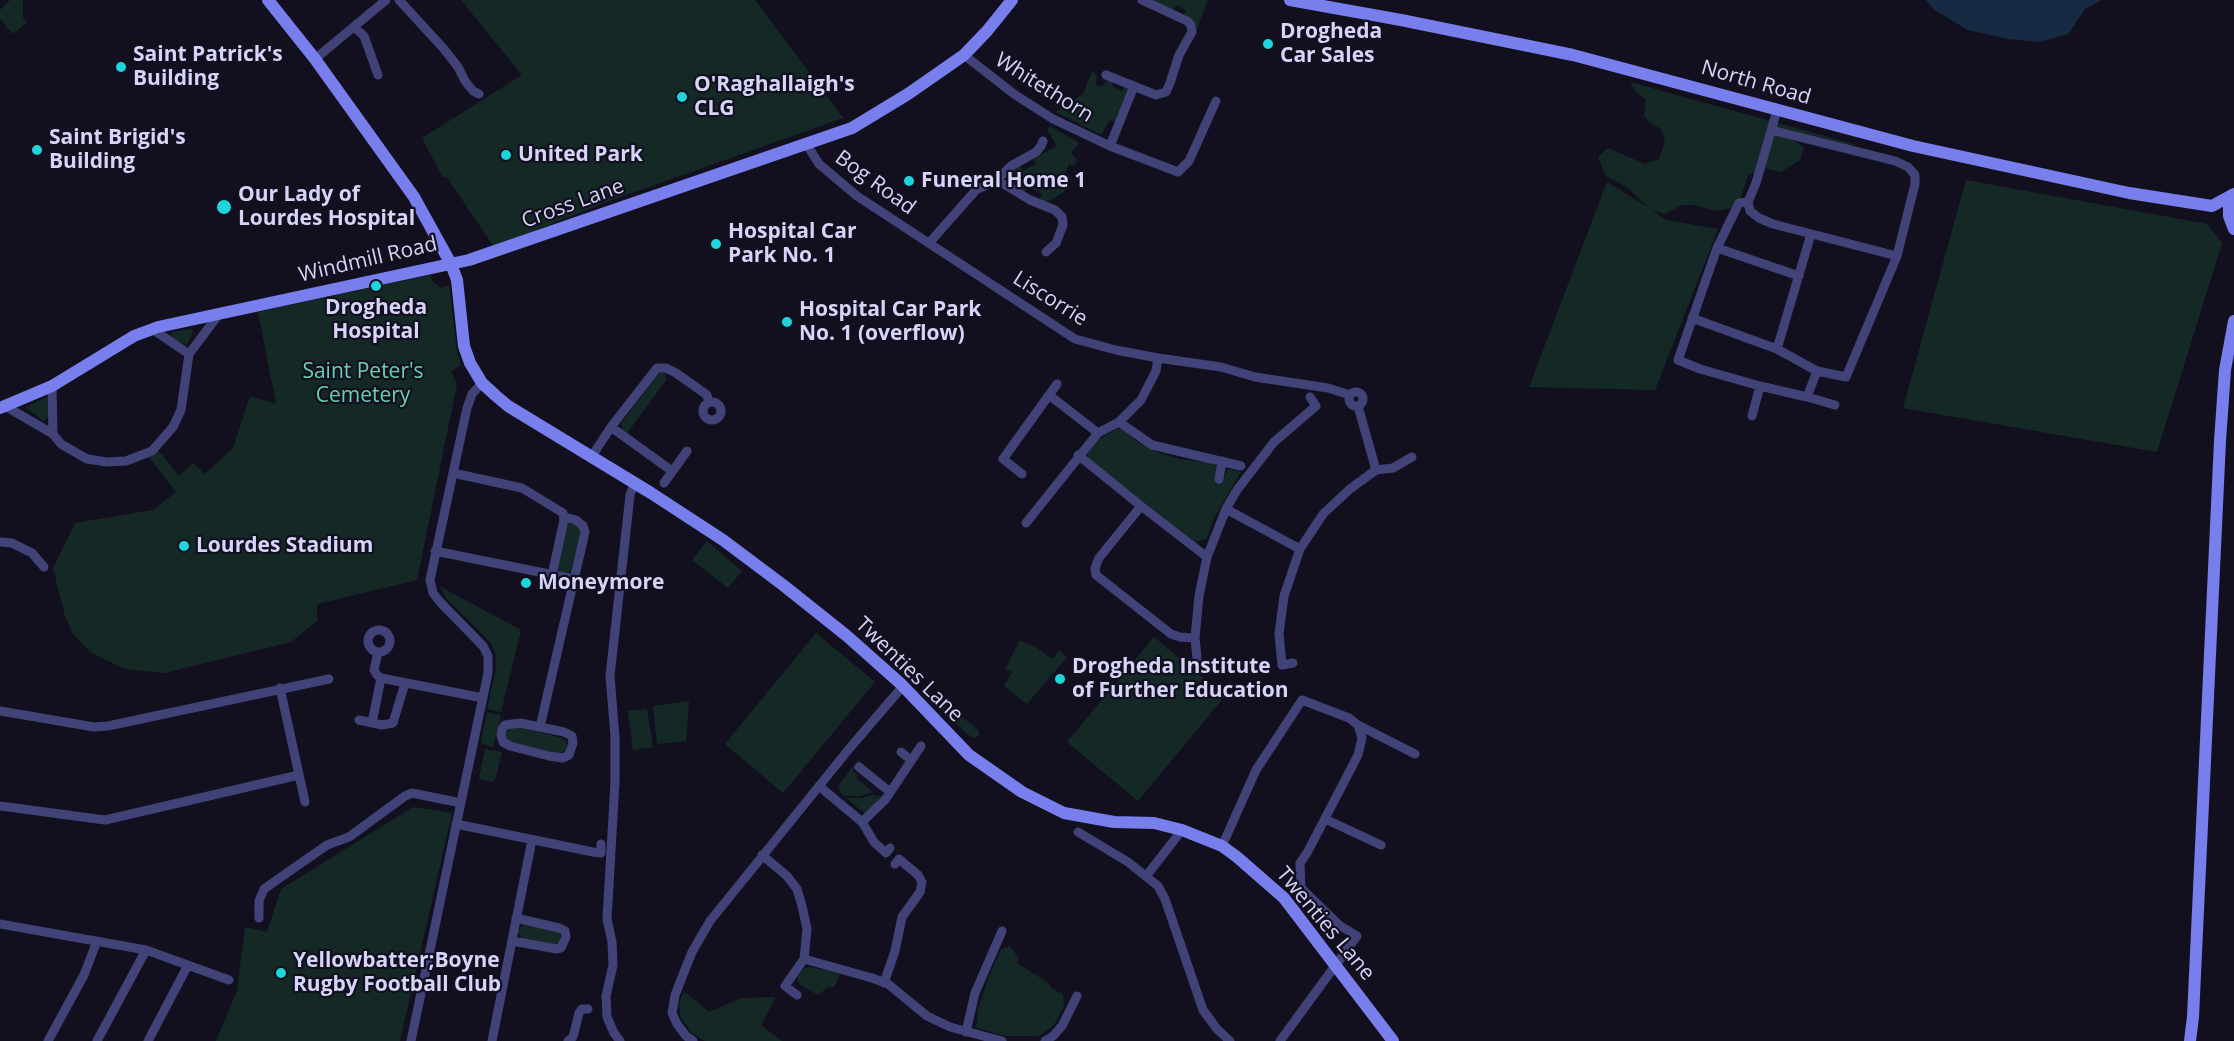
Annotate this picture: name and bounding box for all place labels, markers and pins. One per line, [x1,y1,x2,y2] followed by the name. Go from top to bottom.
[1280,19,1382,69] place label: Drogheda Car Sales
[1261,37,1275,51] marker: Drogheda Car Sales
[133,42,283,92] place label: Saint Patrick's Building
[114,60,128,74] marker: Saint Patrick's Building
[694,72,855,122] place label: O'Raghallaigh's CLG
[675,90,689,104] marker: O'Raghallaigh's CLG
[49,125,186,175] place label: Saint Brigid's Building
[518,142,643,168] place label: United Park
[30,143,44,157] marker: Saint Brigid's Building
[499,148,513,162] marker: United Park
[921,168,1086,194] place label: Funeral Home 1
[902,174,916,188] marker: Funeral Home 1
[238,182,415,232] place label: Our Lady of Lourdes Hospital
[215,198,233,216] marker: Our Lady of Lourdes Hospital
[728,219,856,269] place label: Hospital Car Park No. 1
[709,237,723,251] marker: Hospital Car Park No. 1
[369,279,383,293] marker: Drogheda Hospital
[325,295,427,345] place label: Drogheda Hospital
[799,297,981,347] place label: Hospital Car Park No. 1 (overflow)
[780,315,794,329] marker: Hospital Car Park No. 1 (overflow)
[196,533,373,559] place label: Lourdes Stadium
[177,539,191,553] marker: Lourdes Stadium
[538,570,665,596] place label: Moneymore
[519,576,533,590] marker: Moneymore
[1072,654,1288,704] place label: Drogheda Institute of Further Education
[1053,672,1067,686] marker: Drogheda Institute of Further Education
[293,948,501,998] place label: Yellowbatter;Boyne Rugby Football Club
[274,966,288,980] marker: Yellowbatter;Boyne Rugby Football Club

